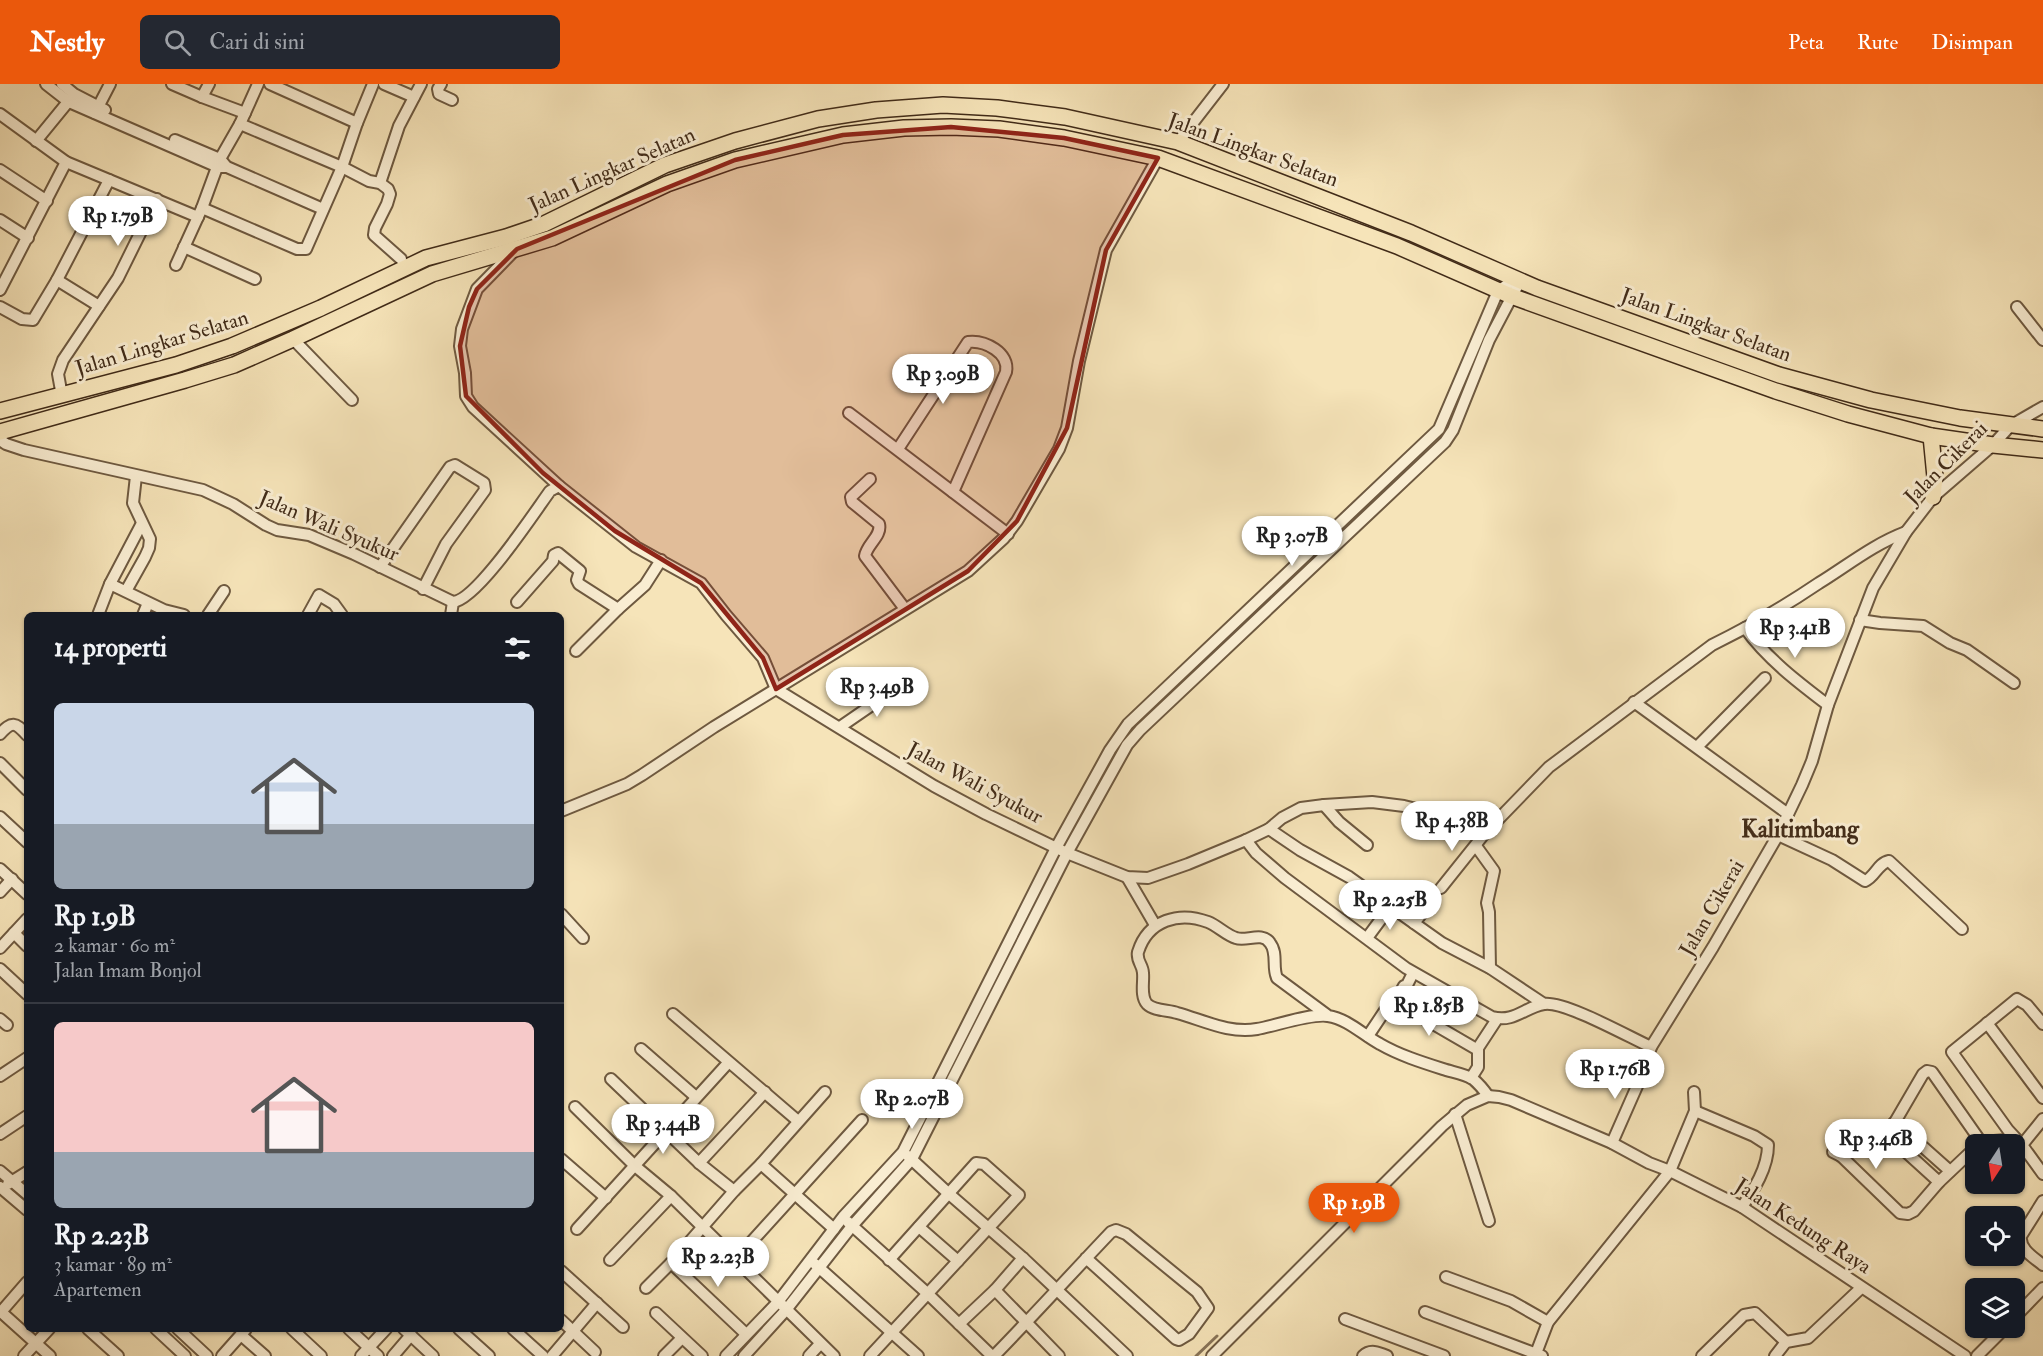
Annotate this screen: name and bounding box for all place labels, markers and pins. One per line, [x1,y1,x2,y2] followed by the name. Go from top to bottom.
[56,196,180,247] pin: Rp 1.79B
[881,354,1005,405] pin: Rp 3.09B
[1230,516,1354,567] pin: Rp 3.07B
[1733,608,1857,659] pin: Rp 3.41B
[815,667,939,718] pin: Rp 3.49B
[1390,801,1514,852] pin: Rp 4.38B
[1328,880,1452,931] pin: Rp 2.25B
[1367,986,1491,1037] pin: Rp 1.85B
[1553,1049,1677,1100] pin: Rp 1.76B
[850,1079,974,1130] pin: Rp 2.07B
[601,1104,725,1155] pin: Rp 3.44B
[1814,1119,1938,1170] pin: Rp 3.46B
[1299,1183,1409,1234] pin: Rp 1.9B
[656,1237,780,1288] pin: Rp 2.23B

